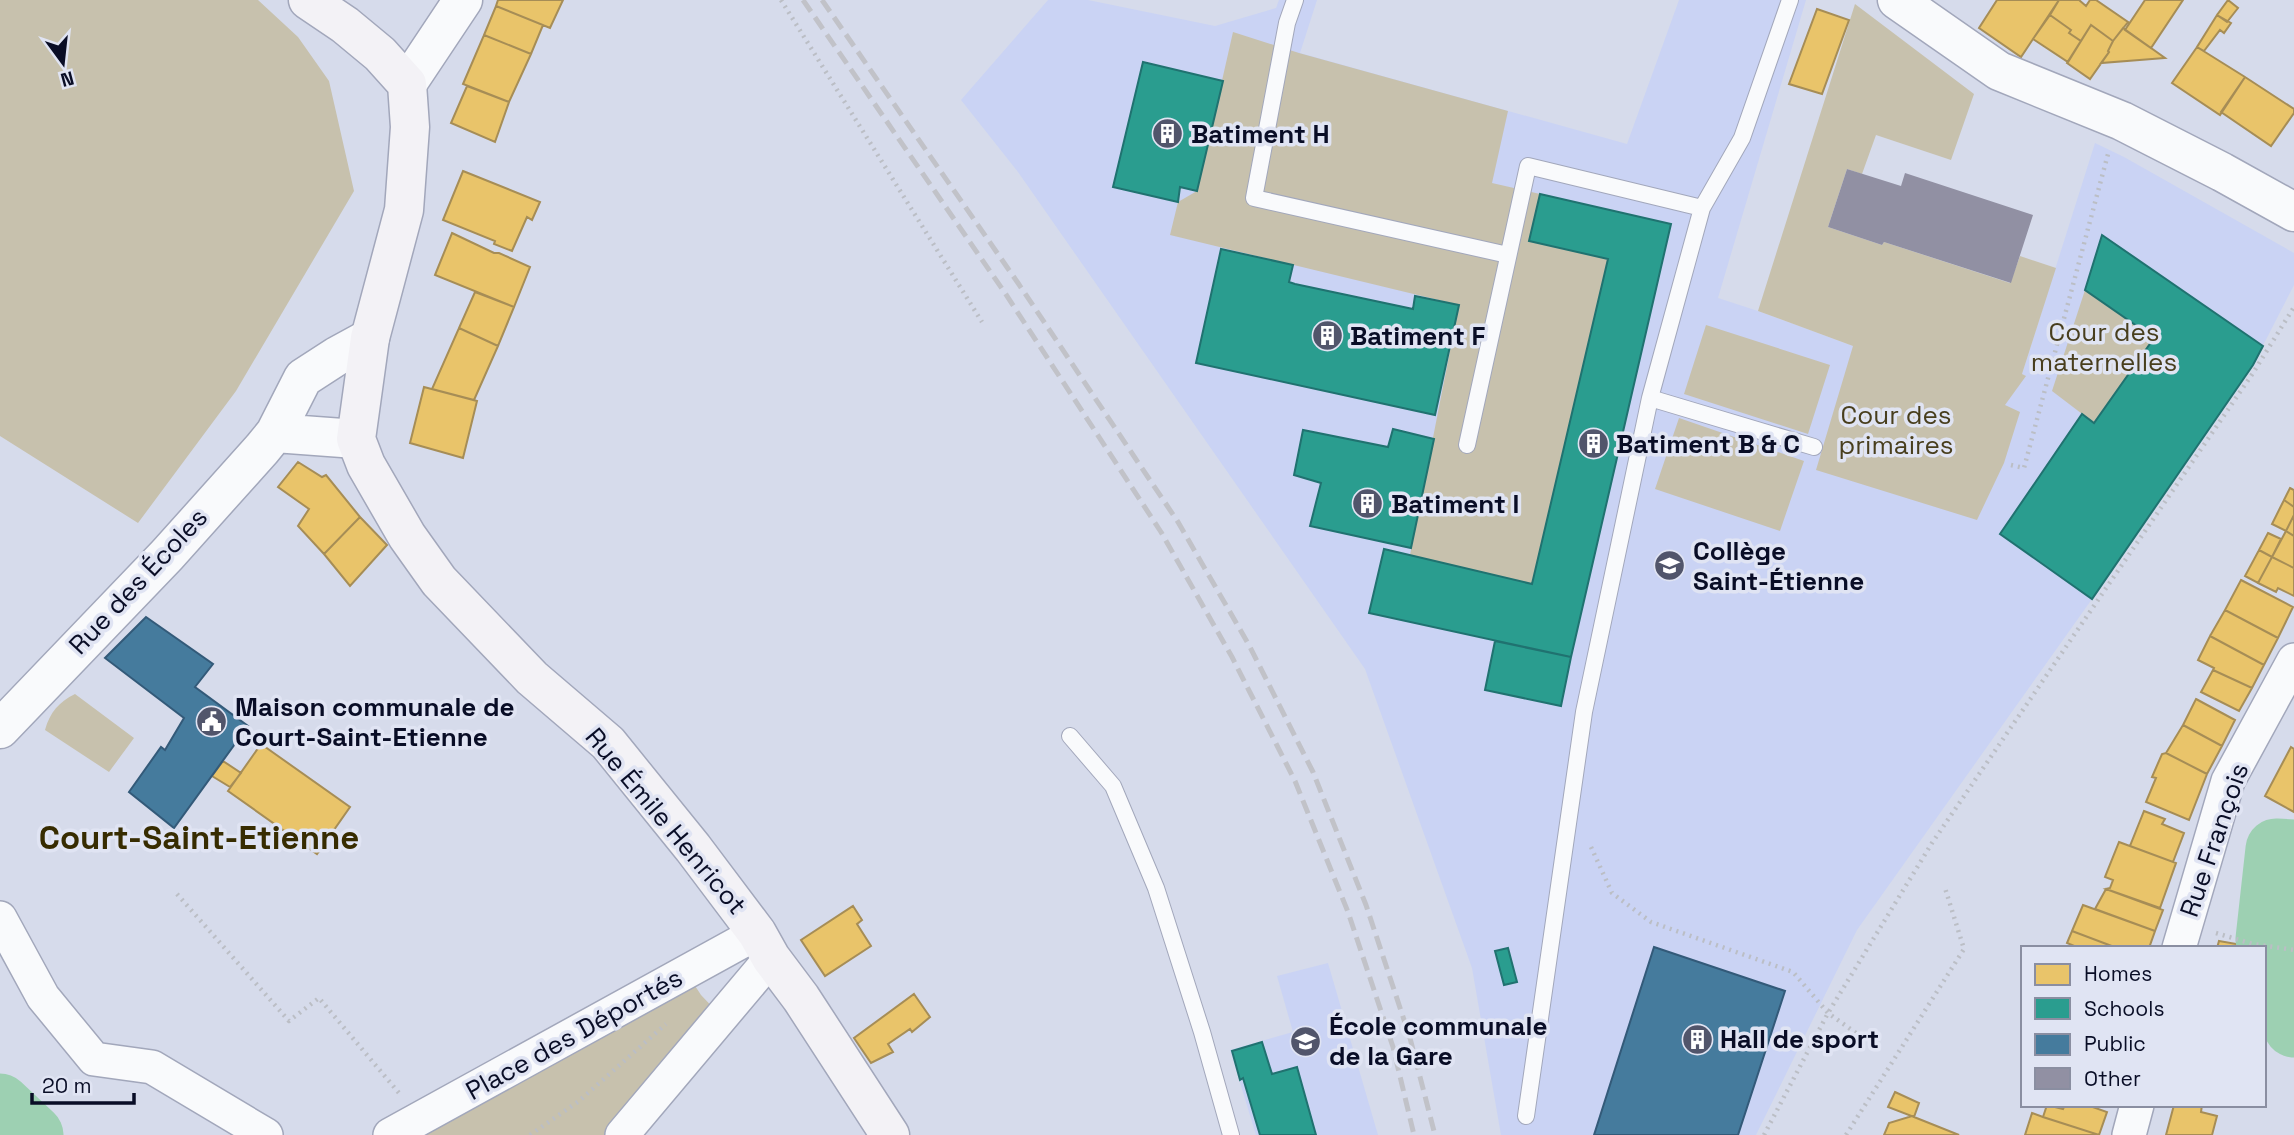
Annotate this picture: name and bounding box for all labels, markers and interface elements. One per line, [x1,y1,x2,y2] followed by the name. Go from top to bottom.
[28,28,98,98] north arrow
[58,65,77,93] text: N
[1151,117,1185,151] building icon: Batiment H
[1191,117,1330,151] place label: Batiment H
[2031,315,2177,379] park label: Cour des maternelles
[1310,319,1344,353] building icon: Batiment F
[1350,319,1485,353] place label: Batiment F
[1838,398,1954,462] park label: Cour des primaires
[1576,427,1610,461] building icon: Batiment B & C
[1616,427,1800,461] place label: Batiment B & C
[1351,487,1385,521] building icon: Batiment I
[1391,487,1519,521] place label: Batiment I
[61,500,215,662] street label: Rue des Écoles
[1693,534,1864,598] place label: Collège Saint-Étienne
[1653,549,1687,583] school or university icon: Collège Saint-Étienne
[235,690,515,754] place label: Maison communale de Court-Saint-Etienne
[195,705,229,739] public building icon: Maison communale de Court-Saint-Etienne
[578,721,754,921] street label: Rue Émile Henricot
[2172,759,2256,921] street label: Rue François
[39,817,359,859] district label: Court-Saint-Etienne
[2021,946,2266,1107] legend
[460,960,688,1108] street label: Place des Déportés
[2084,960,2152,987] text: Homes
[2084,995,2164,1022] text: Schools
[1329,1009,1547,1073] place label: École communale de la Gare
[1680,1022,1714,1056] building icon: Hall de sport
[1720,1022,1879,1056] place label: Hall de sport
[1289,1024,1323,1058] school or university icon: École communale de la Gare
[2084,1030,2146,1057] text: Public
[32,1062,133,1106] scale bar
[2084,1065,2141,1092] text: Other
[42,1072,92,1099] text: 20 m

